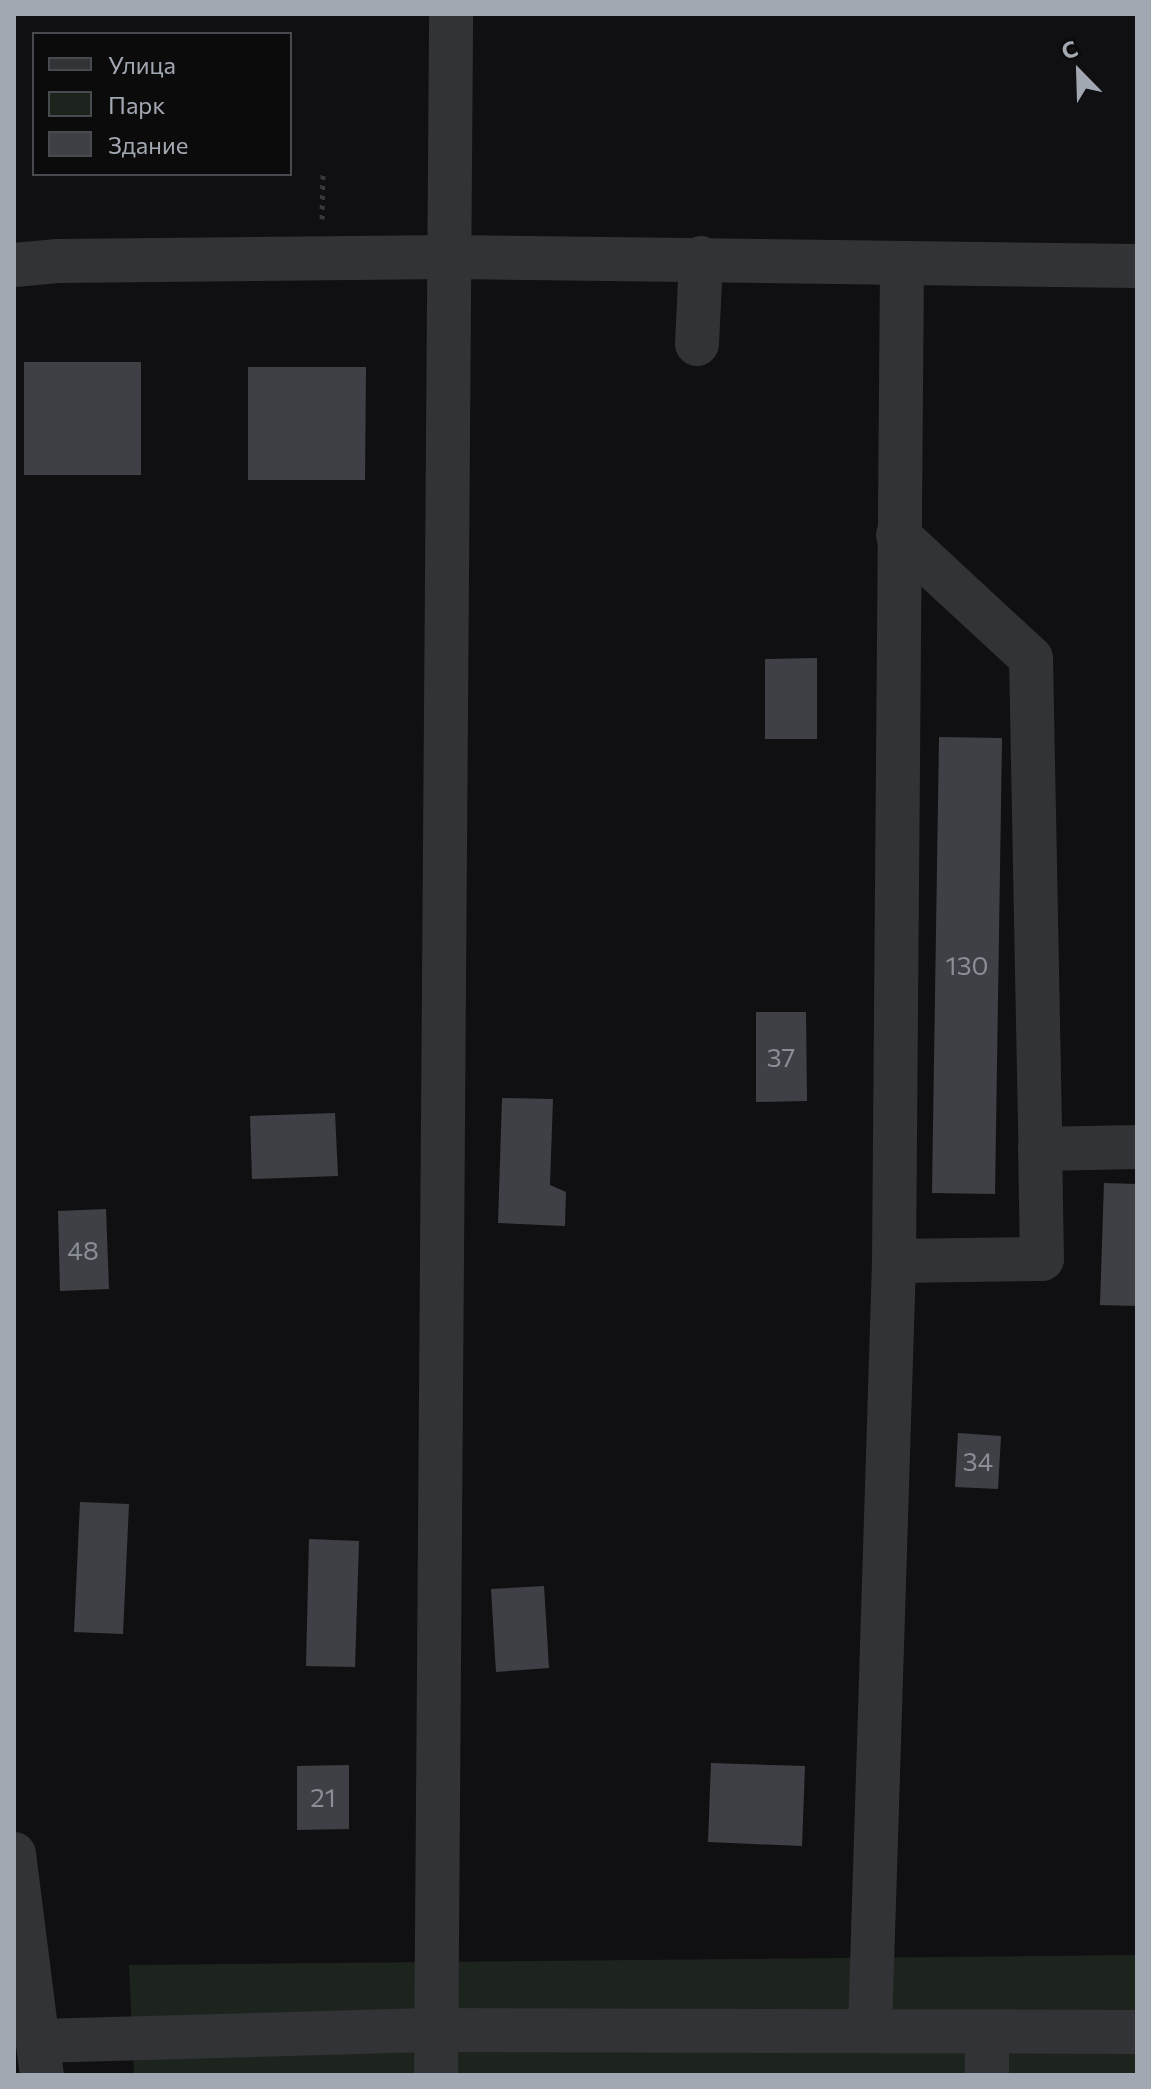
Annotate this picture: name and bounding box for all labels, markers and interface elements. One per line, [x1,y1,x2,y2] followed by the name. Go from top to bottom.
[32,32,292,176] legend
[1039,32,1119,112] north arrow
[1057,34,1082,65] text: С
[108,50,176,79] text: Улица
[108,90,165,119] text: Парк
[108,130,188,159] text: Здание
[946,949,988,981] house number: 130
[767,1041,795,1073] house number: 37
[67,1234,99,1266] house number: 48
[963,1445,993,1477] house number: 34
[310,1781,336,1813] house number: 21

